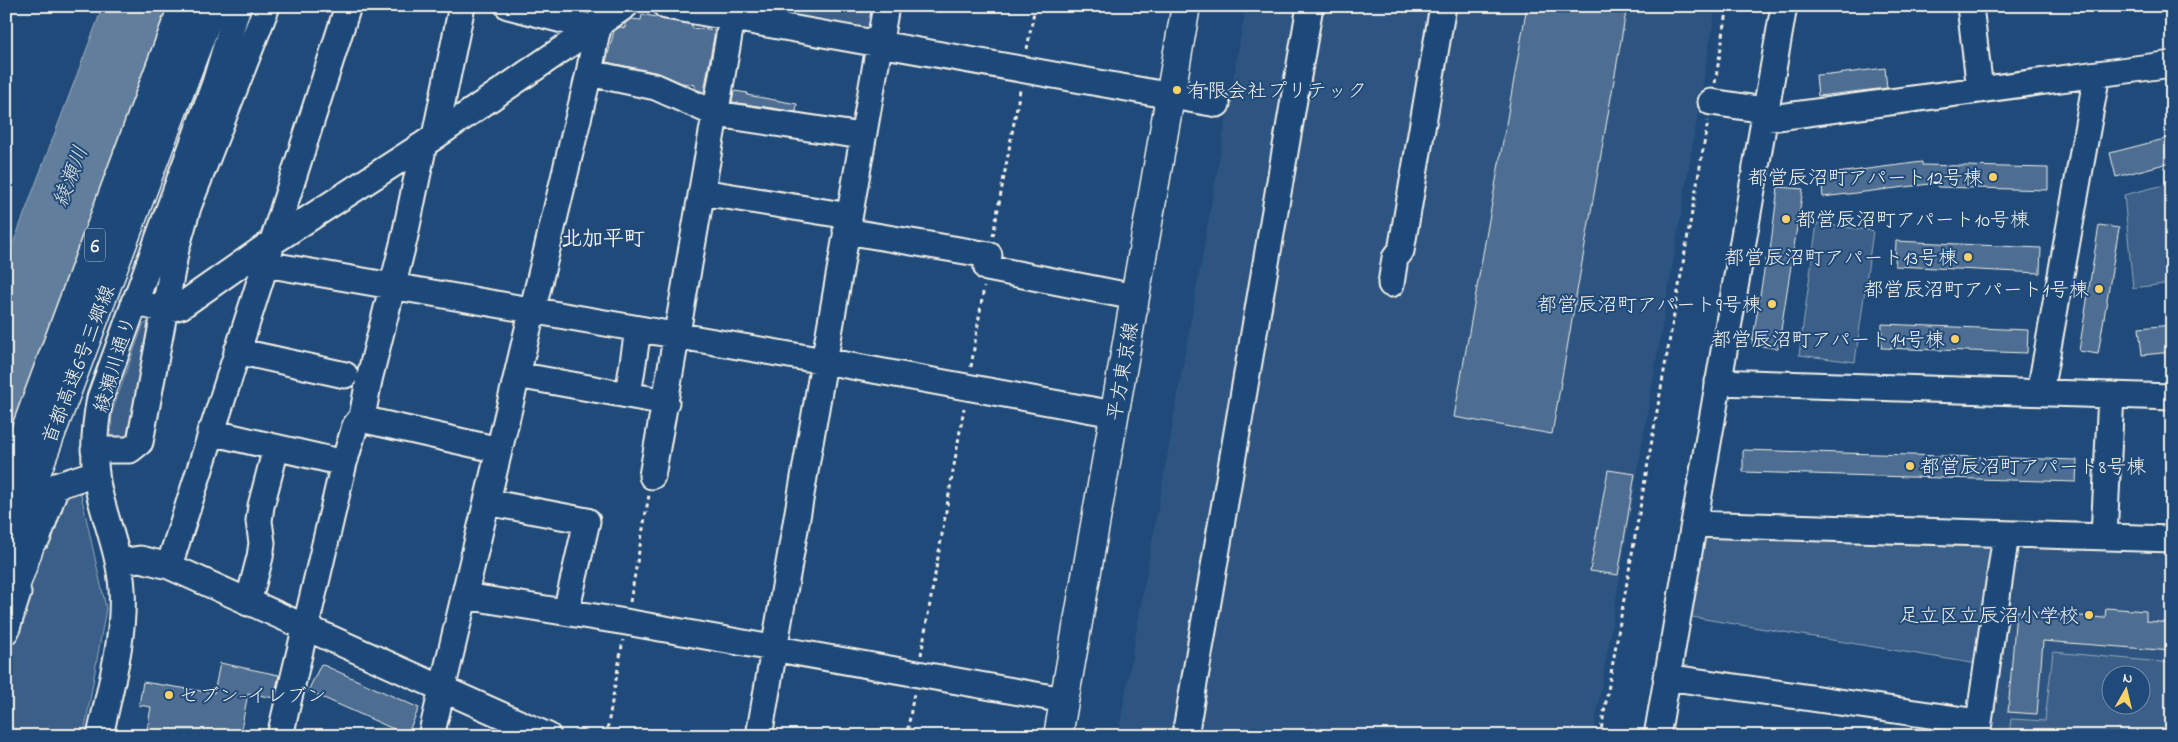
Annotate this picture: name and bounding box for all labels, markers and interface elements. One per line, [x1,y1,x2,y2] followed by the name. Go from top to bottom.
[1187,78,1367,107] place label: 有限会社プリテック
[1171,84,1183,96] marker: 有限会社プリテック
[47,142,97,212] water label: 綾瀬川
[1748,165,1983,194] place label: 都営辰沼町アパート12号棟
[1987,171,1999,183] marker: 都営辰沼町アパート12号棟
[1796,207,2030,236] place label: 都営辰沼町アパート10号棟
[1780,213,1792,225] marker: 都営辰沼町アパート10号棟
[561,225,645,255] district label: 北加平町
[85,228,105,262] road number: 6
[1725,245,1958,274] place label: 都営辰沼町アパート13号棟
[1962,251,1974,263] marker: 都営辰沼町アパート13号棟
[1864,277,2089,306] place label: 都営辰沼町アパート1号棟
[37,281,124,449] street label: 首都高速6号三郷線
[2093,283,2105,295] marker: 都営辰沼町アパート1号棟
[1537,292,1762,321] place label: 都営辰沼町アパート9号棟
[1766,298,1778,310] marker: 都営辰沼町アパート9号棟
[88,313,145,417] street label: 綾瀬川通り
[1101,320,1147,423] street label: 平方東京線
[1712,327,1945,356] place label: 都営辰沼町アパート14号棟
[1949,333,1961,345] marker: 都営辰沼町アパート14号棟
[1920,454,2146,483] place label: 都営辰沼町アパート8号棟
[1904,460,1916,472] marker: 都営辰沼町アパート8号棟
[1899,603,2079,632] place label: 足立区立辰沼小学校
[2083,609,2095,621] marker: 足立区立辰沼小学校
[2100,664,2150,714] north arrow
[2121,668,2134,690] text: N
[179,683,327,712] place label: セブン-イレブン
[163,689,175,701] marker: セブン-イレブン

